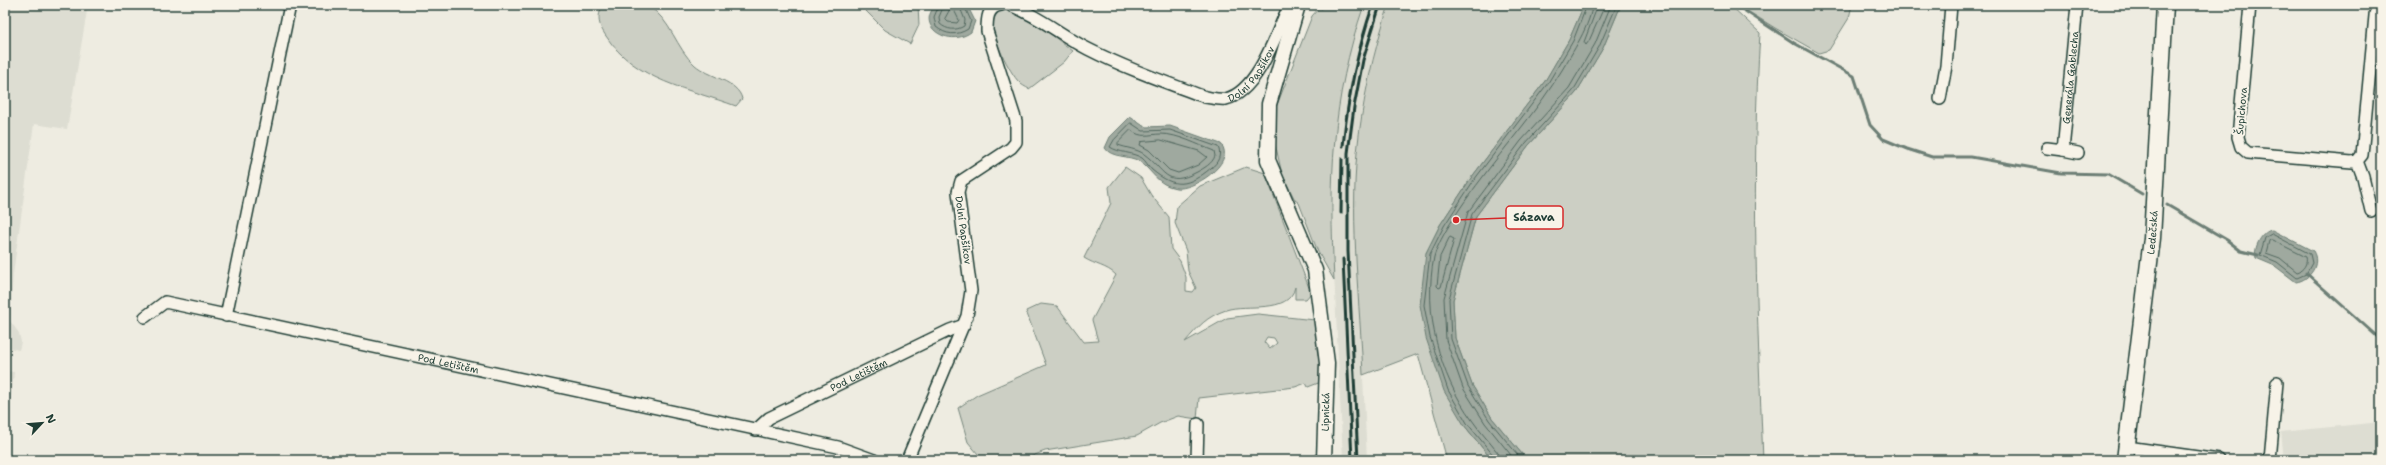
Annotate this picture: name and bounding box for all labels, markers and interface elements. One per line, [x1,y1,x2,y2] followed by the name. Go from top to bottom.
[2060,30,2082,124] street label: Generála Gablecha
[1226,44,1278,105] street label: Dolní Papšíkov
[2233,86,2250,135] street label: Šupichova
[952,195,975,266] street label: Dolní Papšíkov
[1506,206,1563,229] callout: Sázava
[1513,210,1555,225] text: Sázava
[2144,210,2161,255] street label: Ledečská
[417,351,480,377] street label: Pod Letištěm
[828,355,890,394] street label: Pod Letištěm
[1319,392,1332,432] street label: Lipnická
[22,403,62,443] north arrow
[42,412,59,426] text: N

